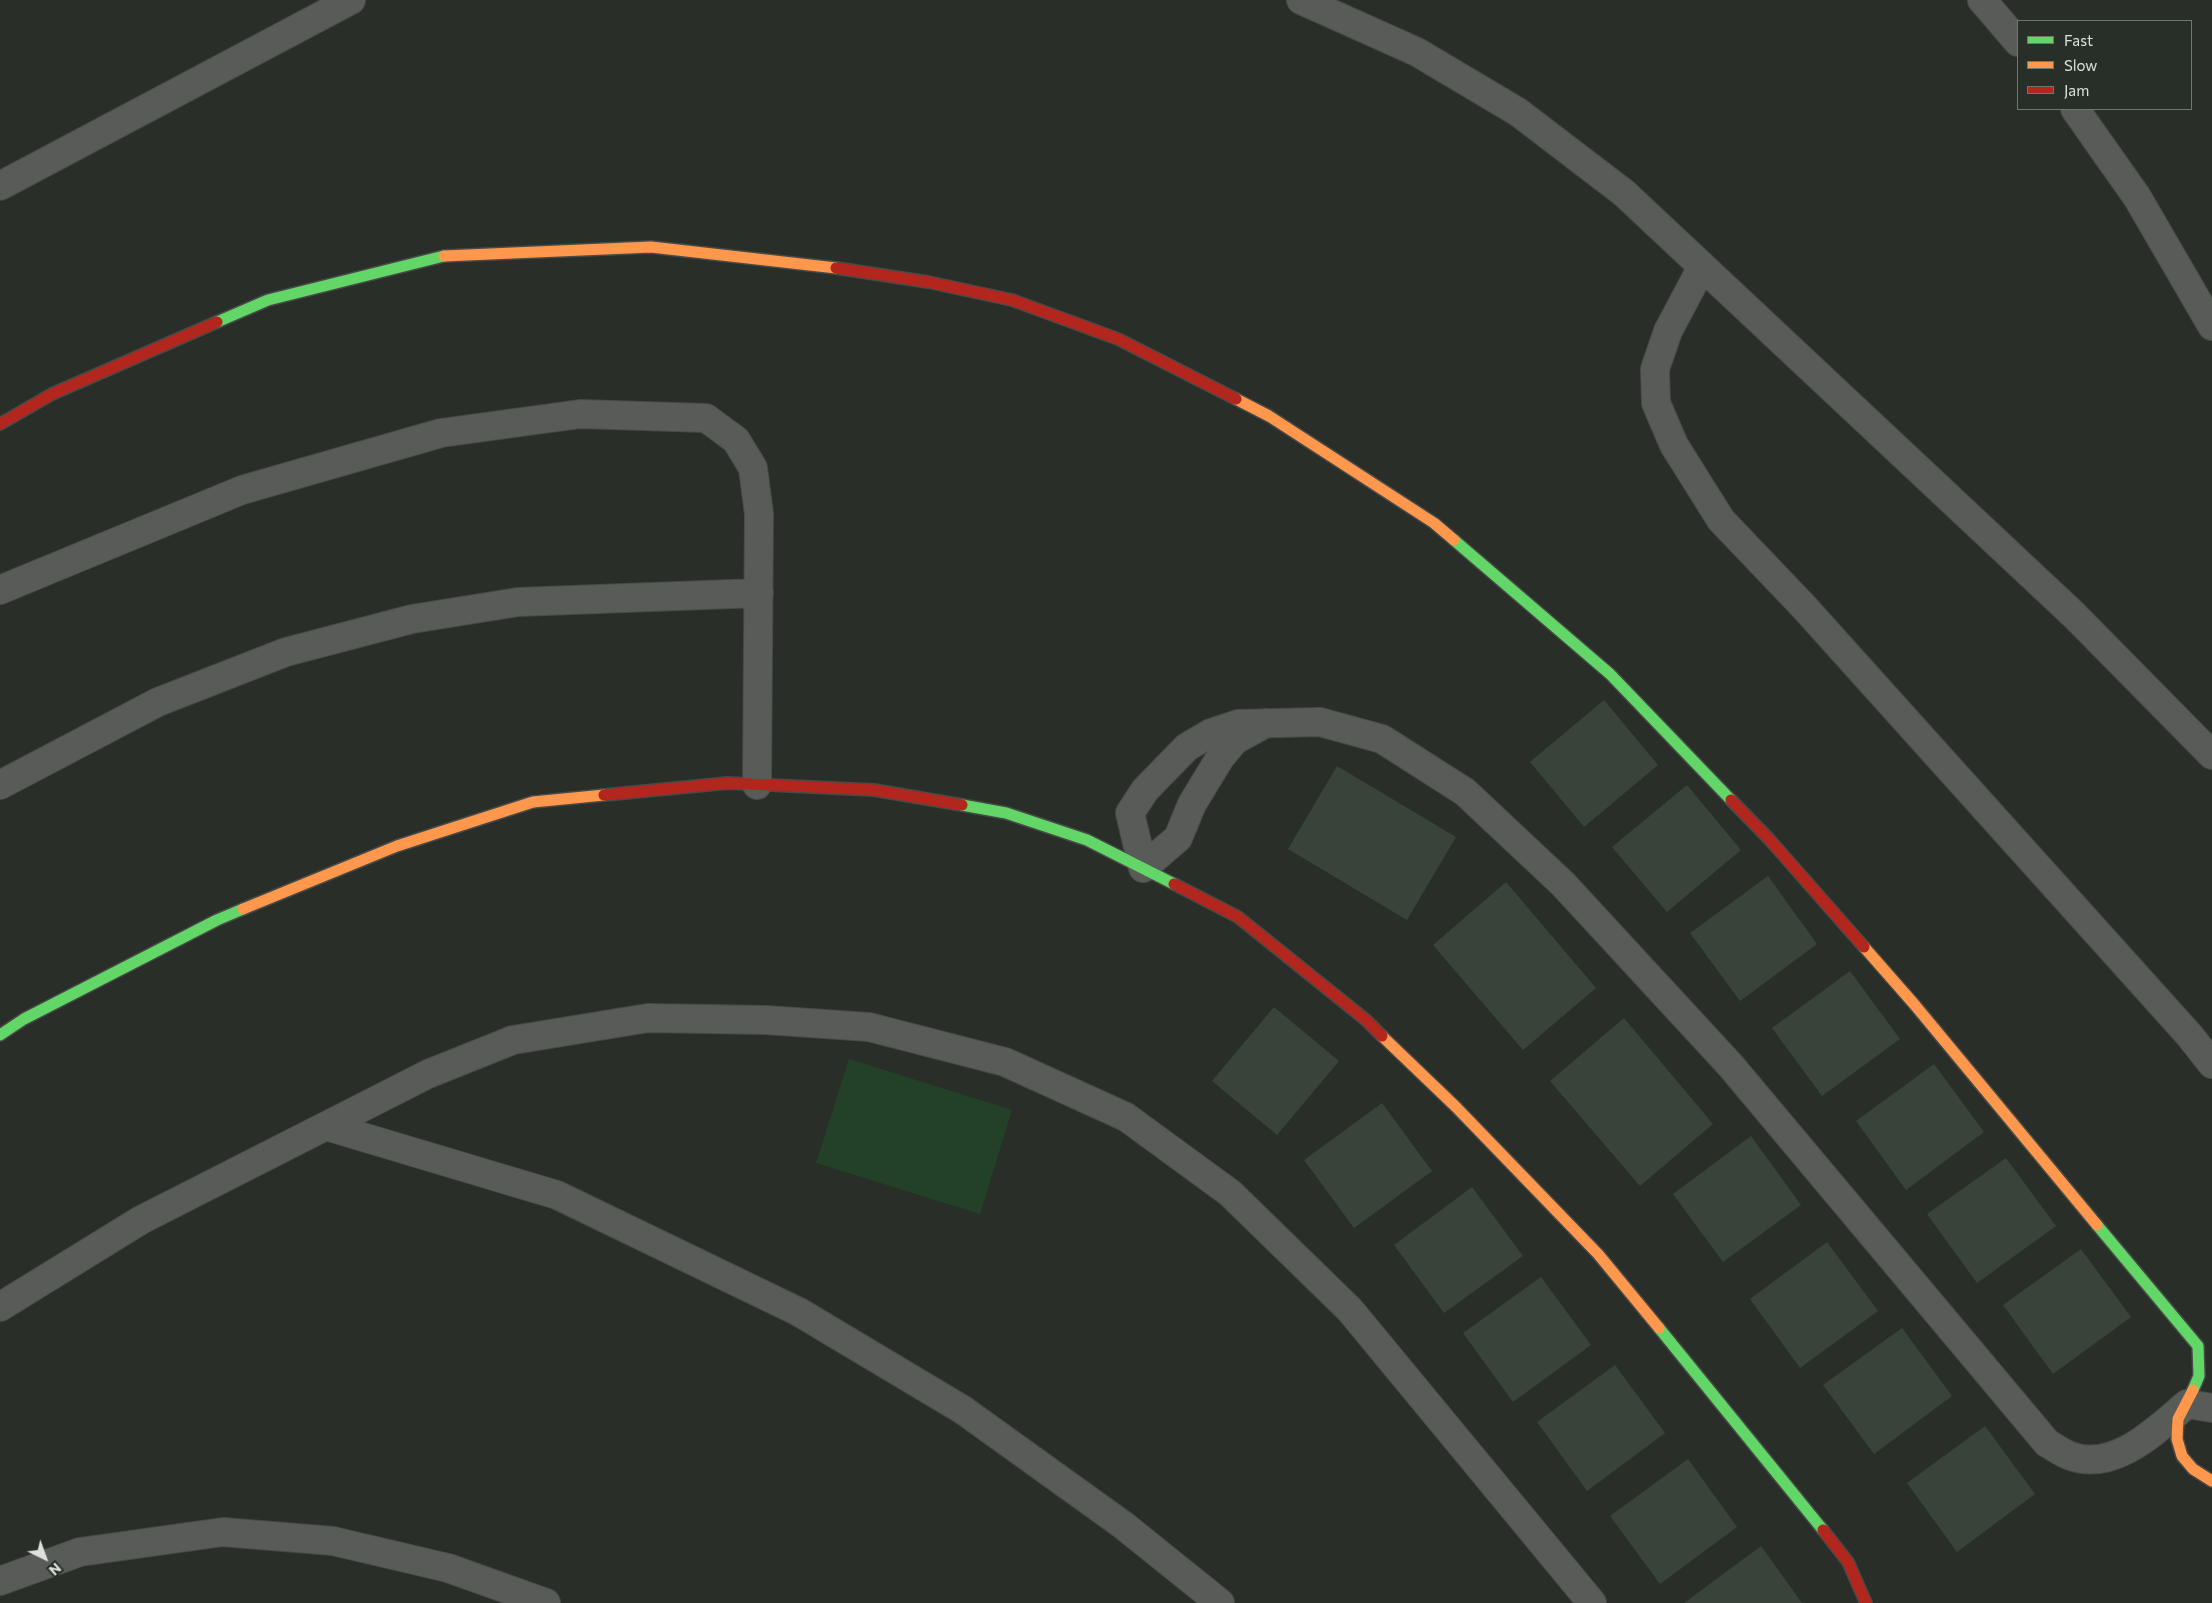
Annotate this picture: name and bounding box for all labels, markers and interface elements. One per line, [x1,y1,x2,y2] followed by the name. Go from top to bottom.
[2017,20,2192,110] legend
[2064,31,2093,49] text: Fast
[2064,56,2097,74] text: Slow
[2064,81,2089,99] text: Jam
[20,1533,70,1583] north arrow
[46,1560,65,1579] text: N

